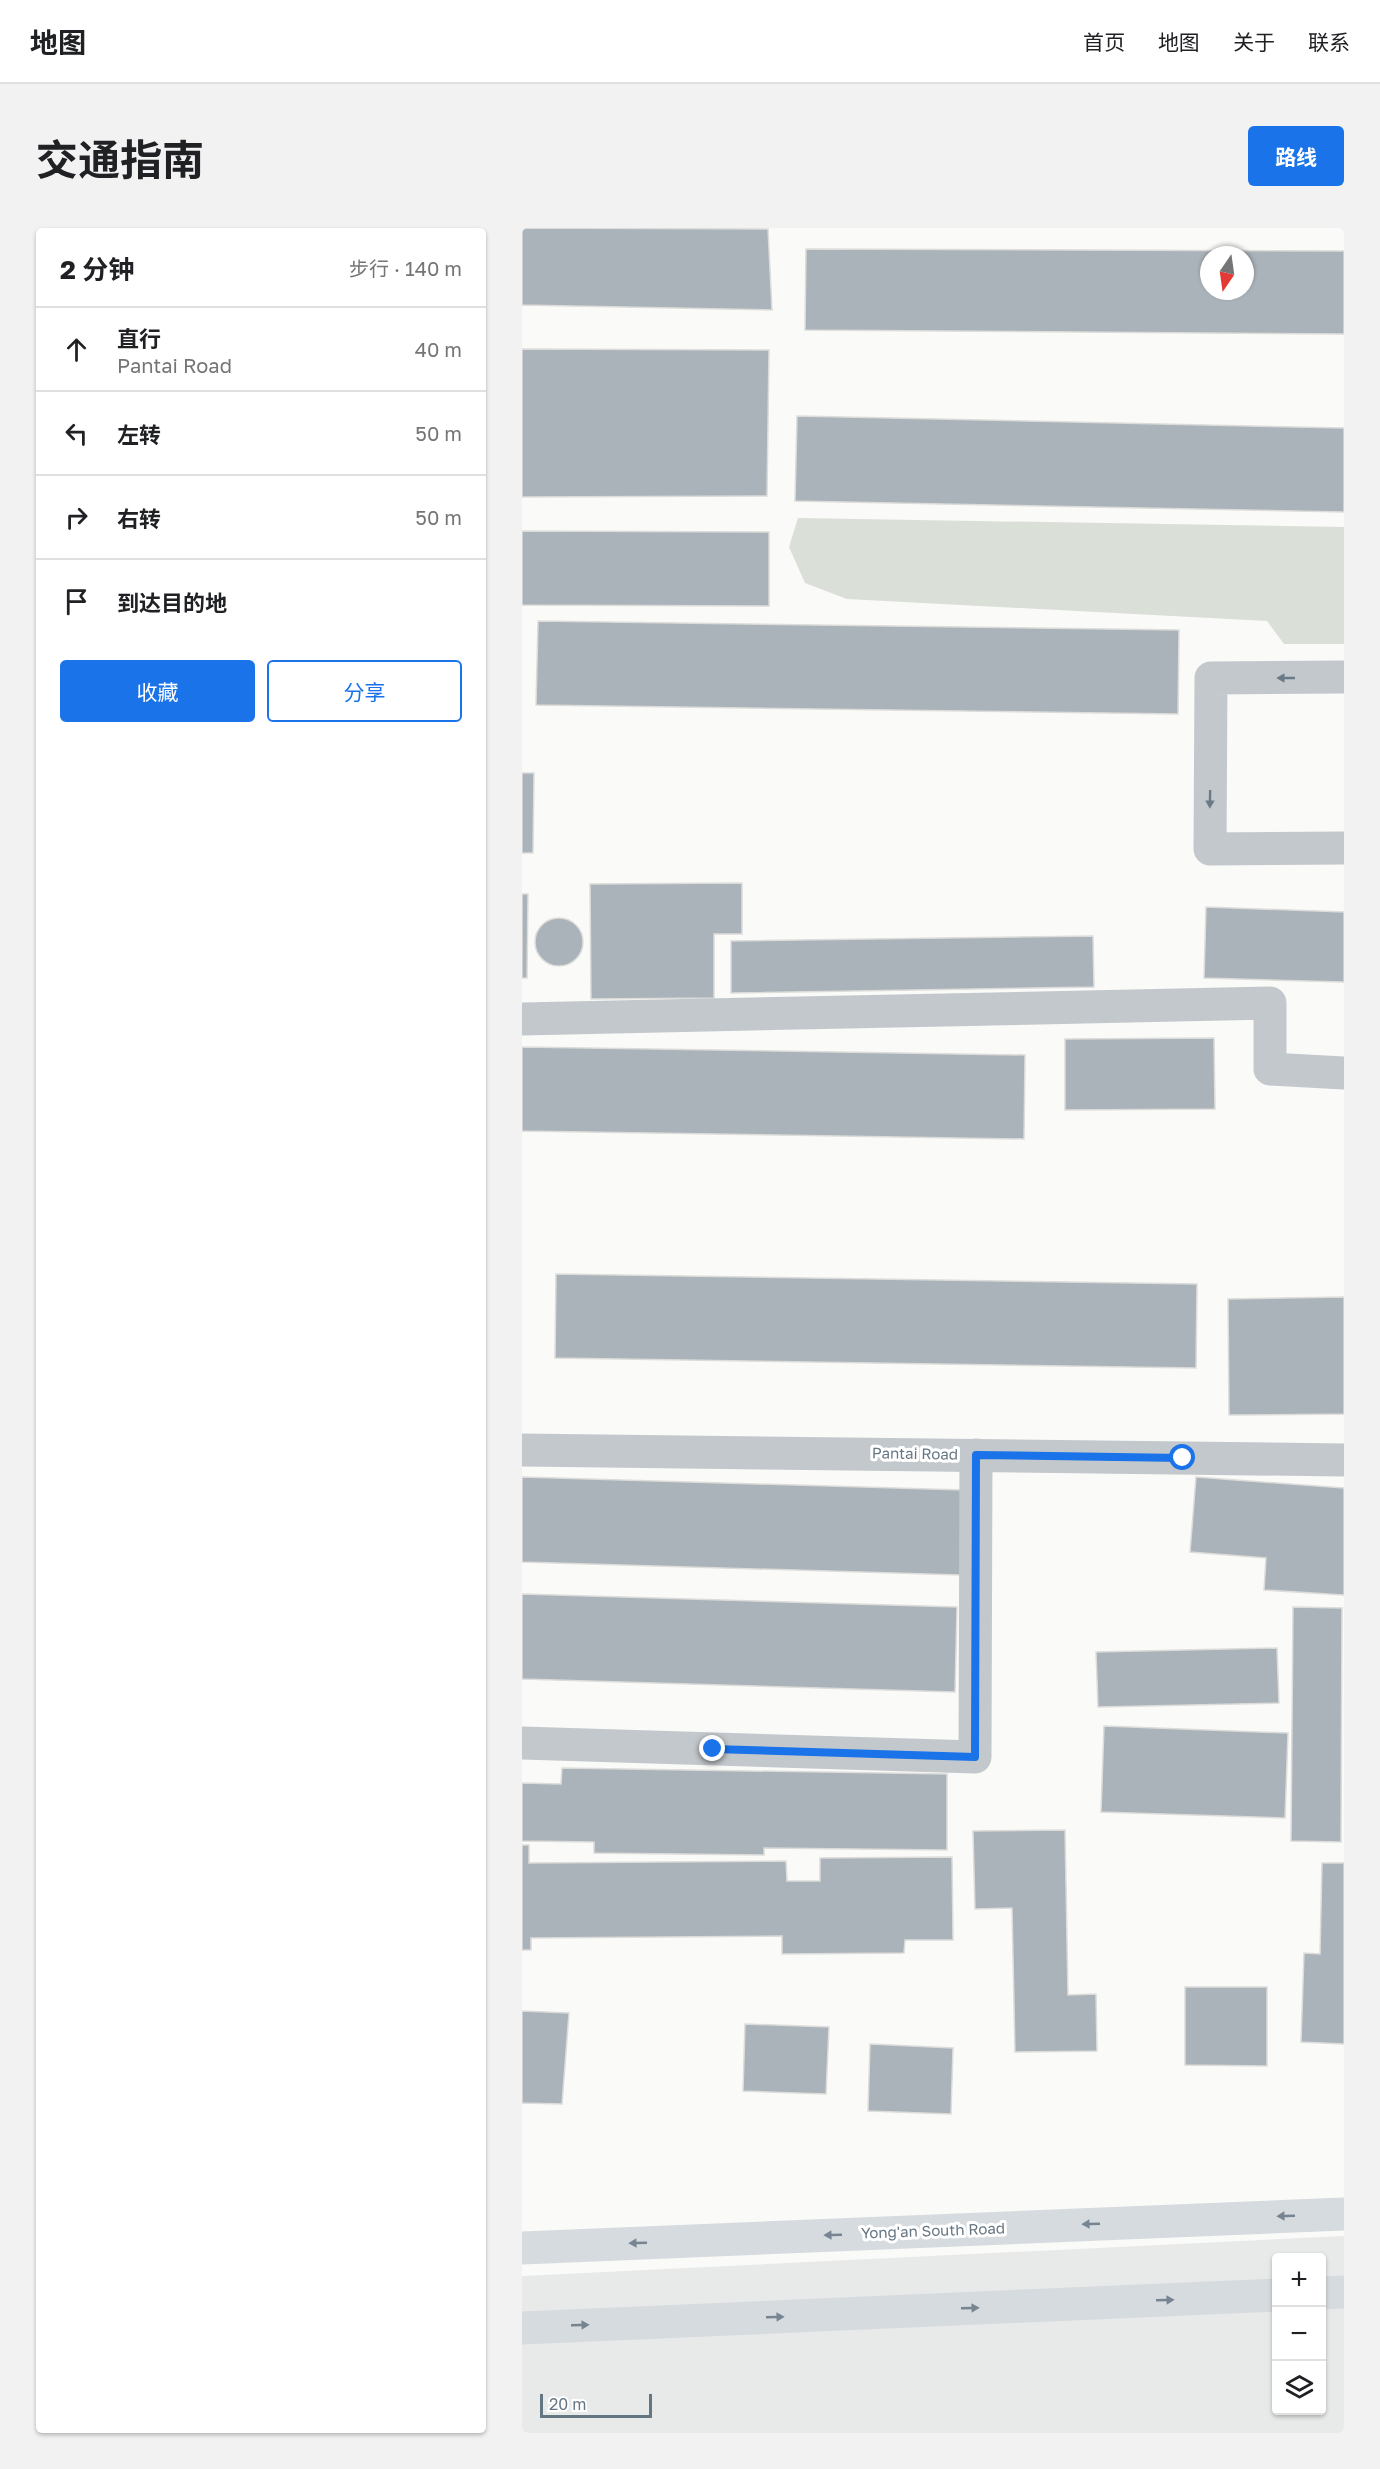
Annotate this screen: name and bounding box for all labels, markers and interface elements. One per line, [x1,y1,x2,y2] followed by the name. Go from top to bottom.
[30,26,86,59] text: 地图
[1083,29,1125,55] text: 首页
[1158,29,1200,55] text: 地图
[1233,29,1275,55] text: 关于
[1308,29,1350,55] text: 联系
[1248,126,1344,186] button: 路线
[36,134,204,184] text: 交通指南
[1200,246,1254,300] north arrow
[60,254,134,285] text: 2 分钟
[349,256,462,280] text: 步行 · 140 m
[117,325,161,352] text: 直行
[60,333,93,366] icon: ahead
[415,337,462,361] text: 40 m
[117,353,232,377] text: Pantai Road
[60,417,93,450] icon: left
[117,421,161,448] text: 左转
[415,421,462,445] text: 50 m
[60,501,93,534] icon: right
[117,505,161,532] text: 右转
[415,505,462,529] text: 50 m
[60,585,93,618] icon: arrive
[117,589,227,616] text: 到达目的地
[60,660,255,722] button: 收藏
[267,660,462,722] button: 分享
[1276,673,1295,683] one-way arrow
[1205,789,1215,808] one-way arrow
[872,1443,958,1463] street label: Pantai Road
[1169,1444,1195,1470] route start
[699,1735,725,1761] route end
[1276,2211,1295,2221] one-way arrow
[861,2218,1005,2242] street label: Yong'an South Road
[1081,2220,1100,2229] one-way arrow
[823,2230,842,2239] one-way arrow
[629,2238,648,2248] one-way arrow
[1272,2253,1326,2415] map controls
[1272,2253,1326,2307] button: +
[1155,2295,1174,2304] one-way arrow
[961,2304,980,2313] one-way arrow
[1272,2307,1326,2361] button: −
[766,2312,785,2321] one-way arrow
[571,2321,590,2330] one-way arrow
[1272,2361,1326,2415] button: layers
[540,2391,652,2418] scale bar
[549,2394,586,2414] text: 20 m

